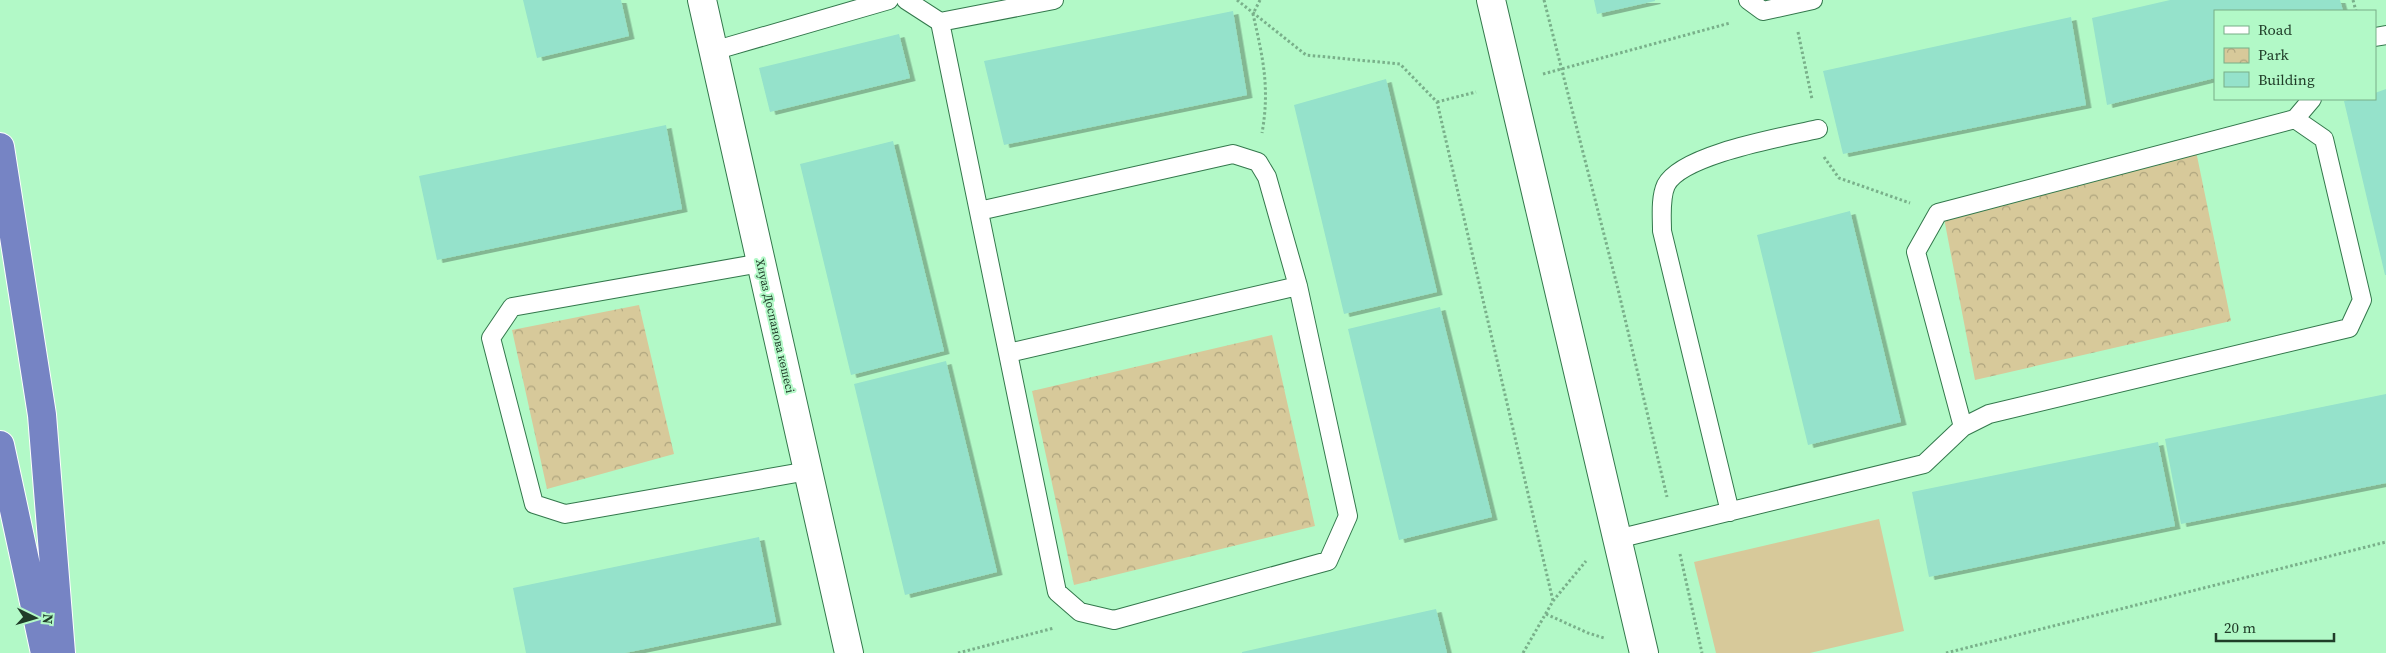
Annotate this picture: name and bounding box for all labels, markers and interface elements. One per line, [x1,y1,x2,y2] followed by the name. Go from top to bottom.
[2214,10,2376,100] legend
[2258,19,2292,40] text: Road
[2258,44,2290,65] text: Park
[2258,69,2315,90] text: Building
[752,257,798,395] street label: Хиуаз Доспанова көшесі
[10,593,60,643] north arrow
[2216,610,2334,642] scale bar
[38,613,58,625] text: N
[2224,617,2256,638] text: 20 m

